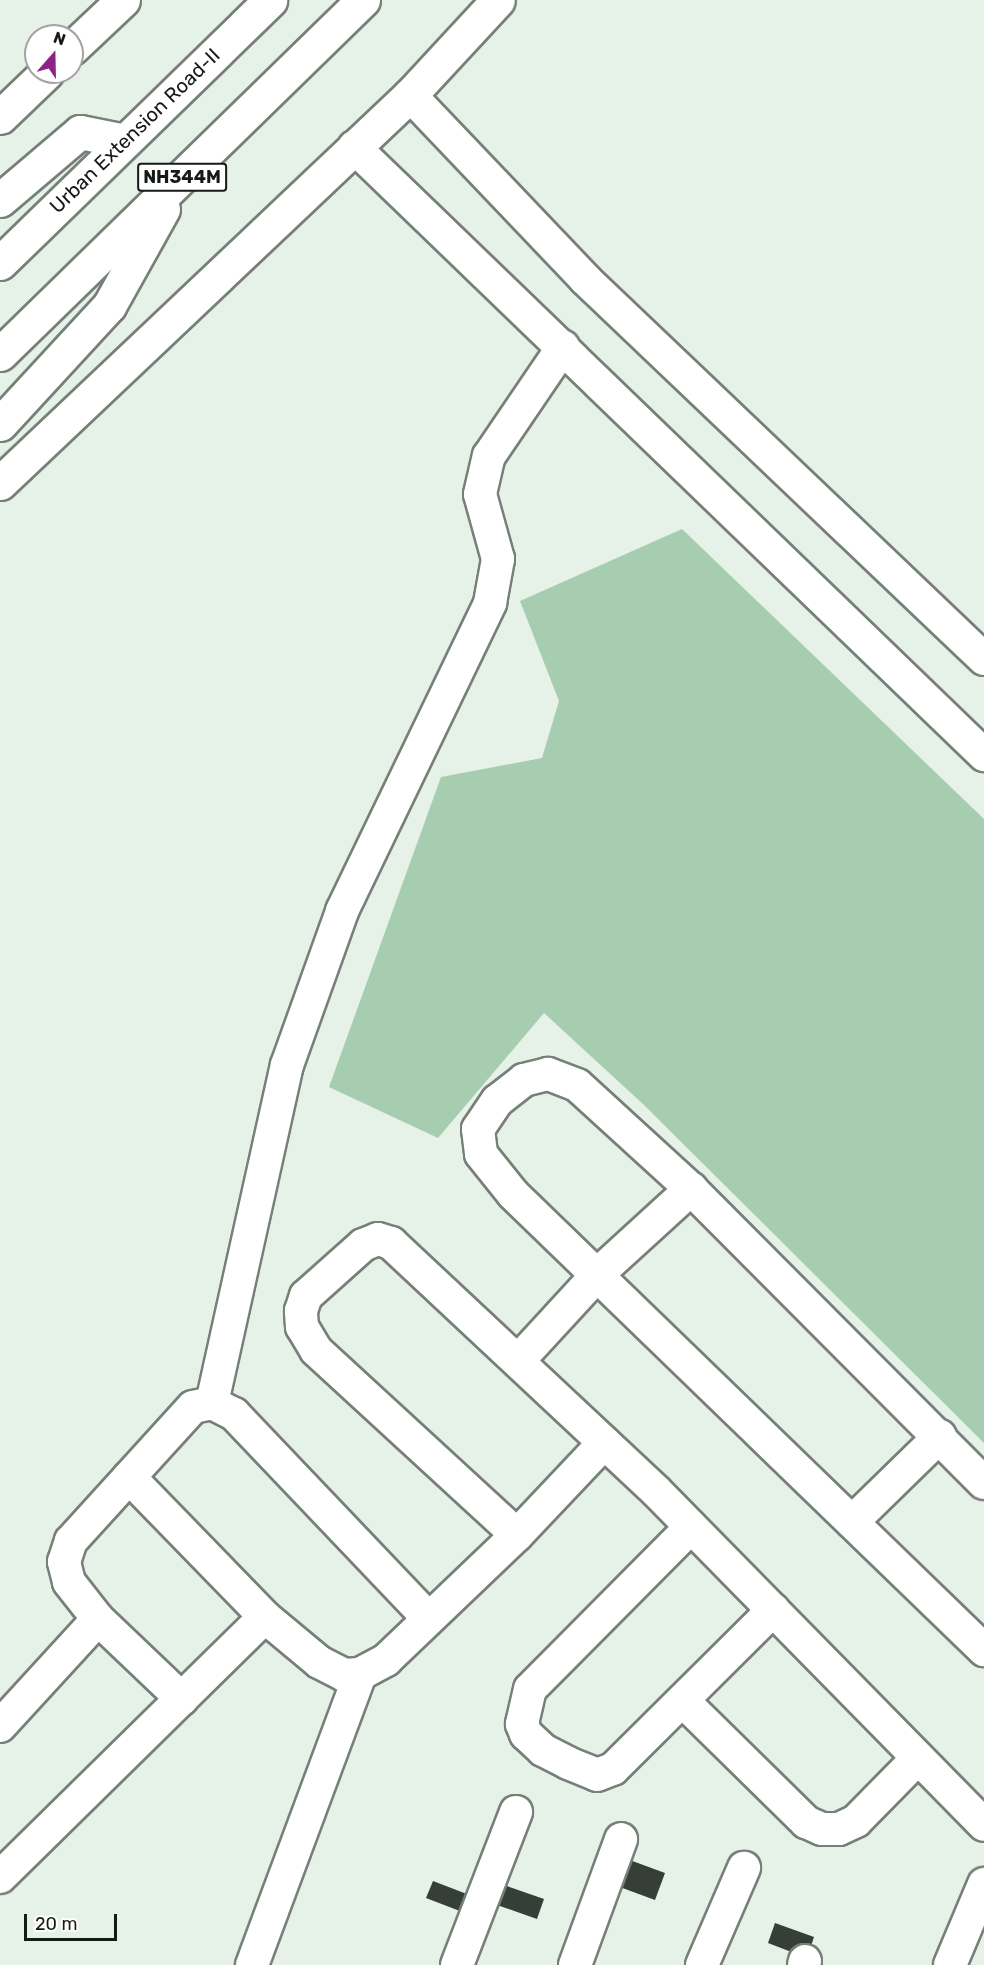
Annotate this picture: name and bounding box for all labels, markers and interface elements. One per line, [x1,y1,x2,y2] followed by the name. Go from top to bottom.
[24,24,84,84] north arrow
[51,28,68,49] text: N
[45,44,225,218] street label: Urban Extension Road-II
[137,162,227,192] road number: NH344M
[27,1902,120,1940] scale bar
[35,1913,77,1935] text: 20 m

